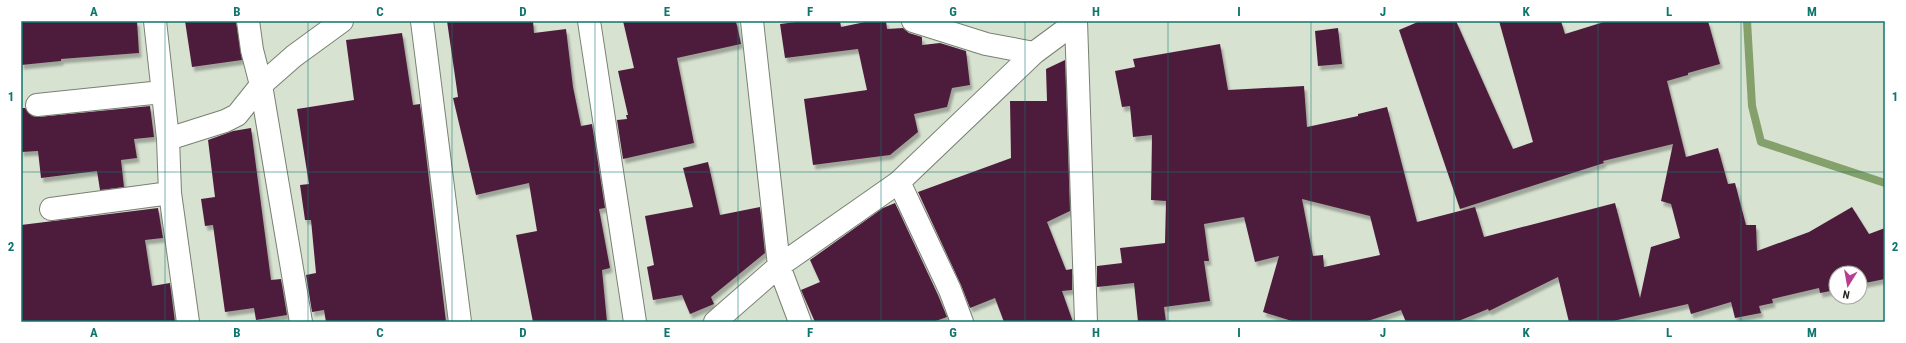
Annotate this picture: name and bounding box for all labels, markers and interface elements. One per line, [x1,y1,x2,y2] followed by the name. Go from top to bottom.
[90,4,98,19] text: A
[233,4,241,19] text: B
[376,4,384,19] text: C
[519,4,527,19] text: D
[664,4,671,19] text: E
[807,4,813,19] text: F
[949,4,957,19] text: G
[1092,4,1100,19] text: H
[1237,4,1241,19] text: I
[1380,4,1386,19] text: J
[1522,4,1530,19] text: K
[1666,4,1672,19] text: L
[1807,4,1817,19] text: M
[8,89,14,104] text: 1
[1892,89,1898,104] text: 1
[8,239,15,254] text: 2
[1892,239,1899,254] text: 2
[1828,265,1868,305] north arrow
[1841,287,1851,301] text: N
[90,325,98,340] text: A
[233,325,241,340] text: B
[376,325,384,340] text: C
[519,325,527,340] text: D
[664,325,671,340] text: E
[807,325,813,340] text: F
[949,325,957,340] text: G
[1092,325,1100,340] text: H
[1237,325,1241,340] text: I
[1380,325,1386,340] text: J
[1522,325,1530,340] text: K
[1666,325,1672,340] text: L
[1807,325,1817,340] text: M

